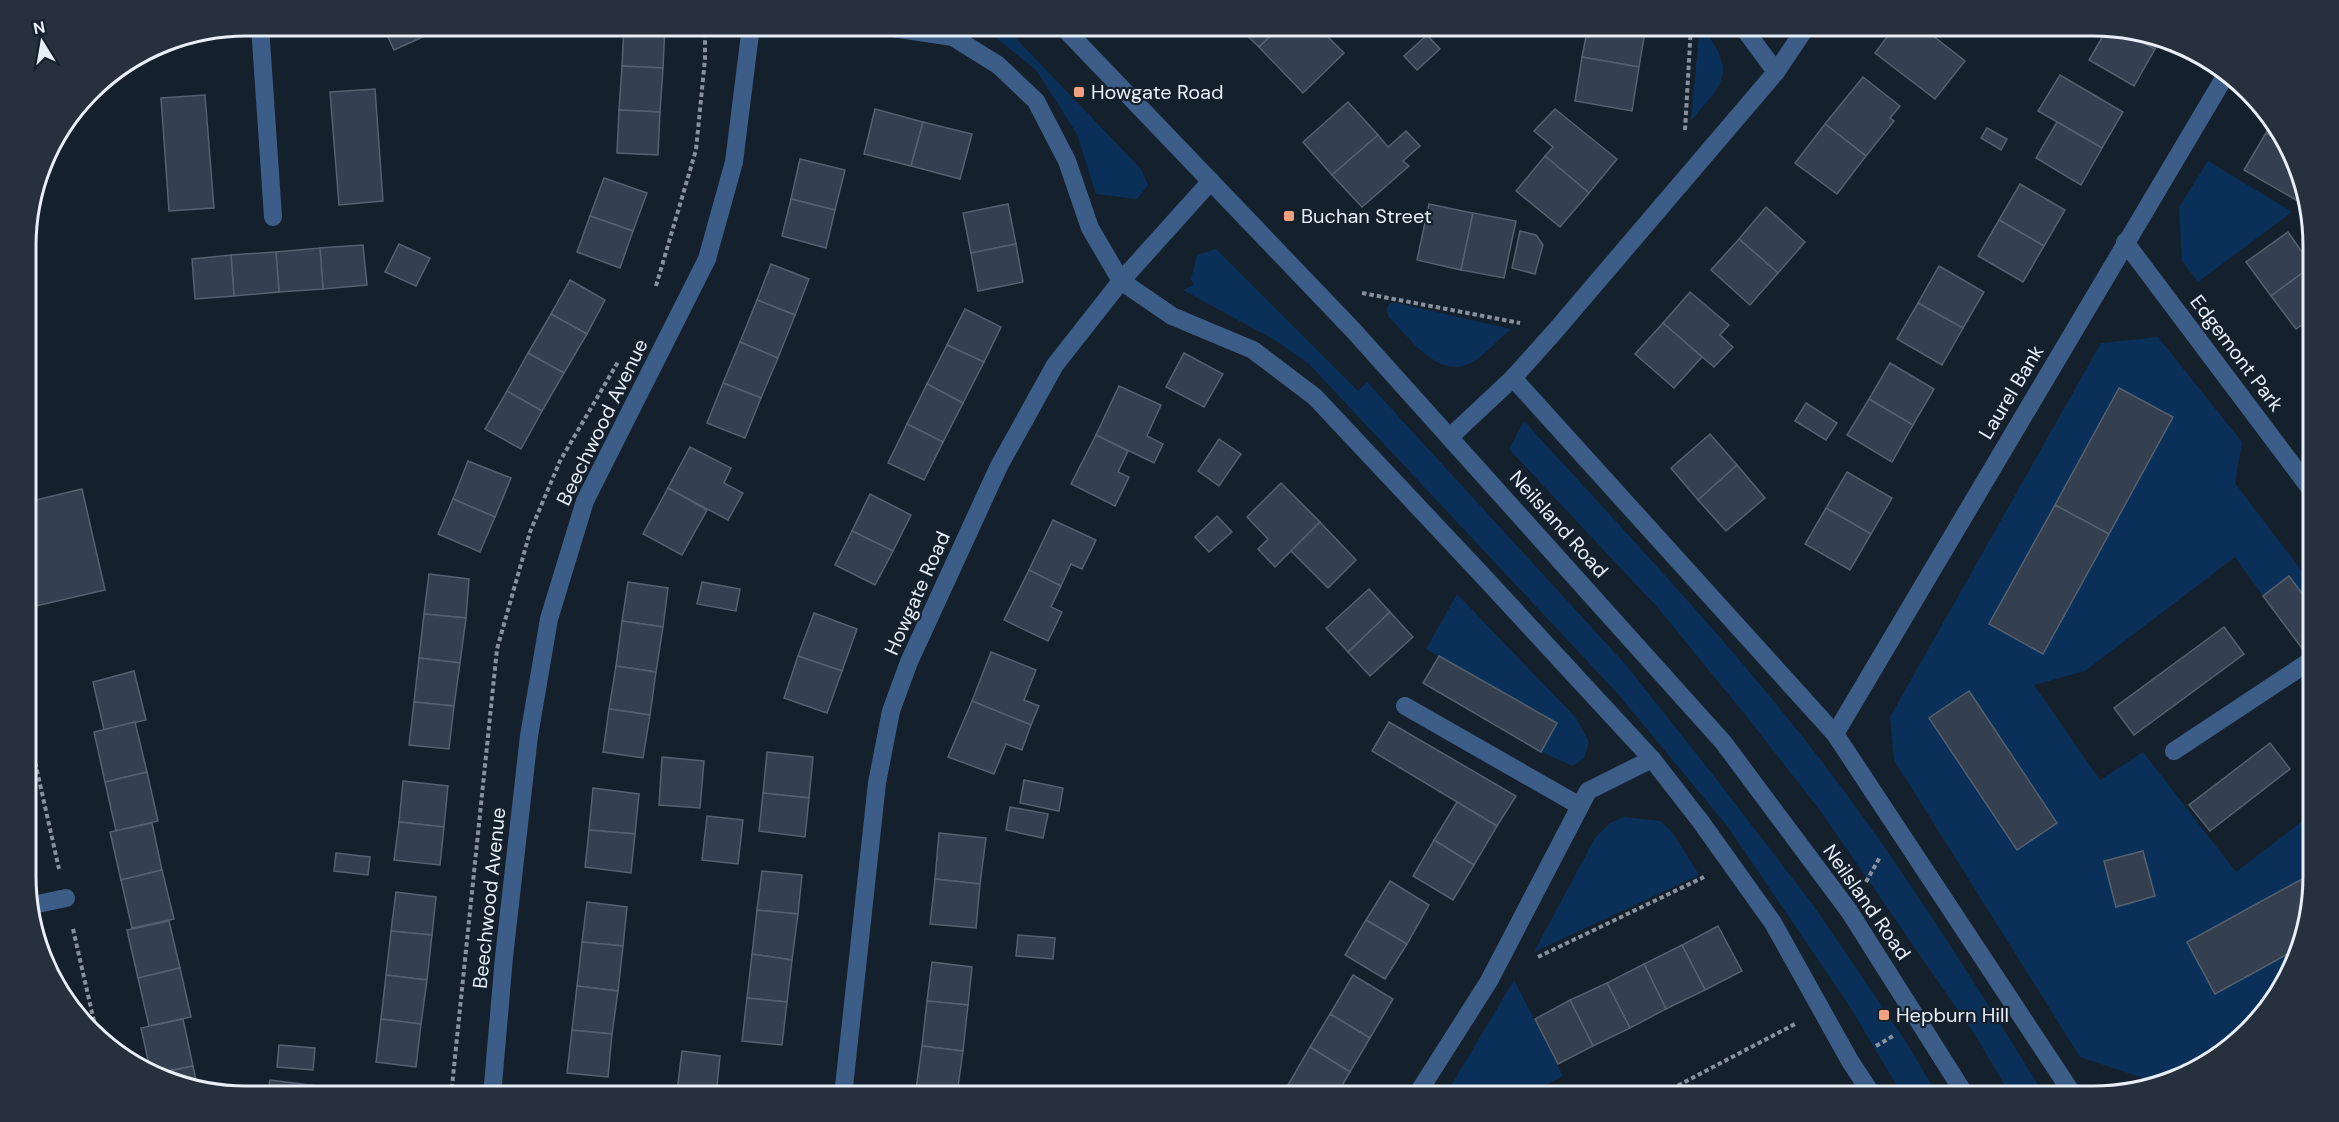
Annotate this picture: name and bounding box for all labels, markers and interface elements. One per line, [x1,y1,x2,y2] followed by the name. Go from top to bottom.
[12,12,72,72] north arrow
[32,16,47,39] text: N
[1091,79,1224,105] place label: Howgate Road
[1072,85,1086,99] marker: Howgate Road
[1301,203,1432,229] place label: Buchan Street
[1282,209,1296,223] marker: Buchan Street
[2185,289,2289,417] street label: Edgemont Park
[550,334,654,510] street label: Beechwood Avenue
[1973,340,2049,444] street label: Laurel Bank
[1504,465,1614,583] street label: Neilsland Road
[878,527,956,659] street label: Howgate Road
[467,806,511,990] street label: Beechwood Avenue
[1817,839,1917,965] street label: Neilsland Road
[1896,1002,2009,1028] place label: Hepburn Hill
[1877,1008,1891,1022] marker: Hepburn Hill

